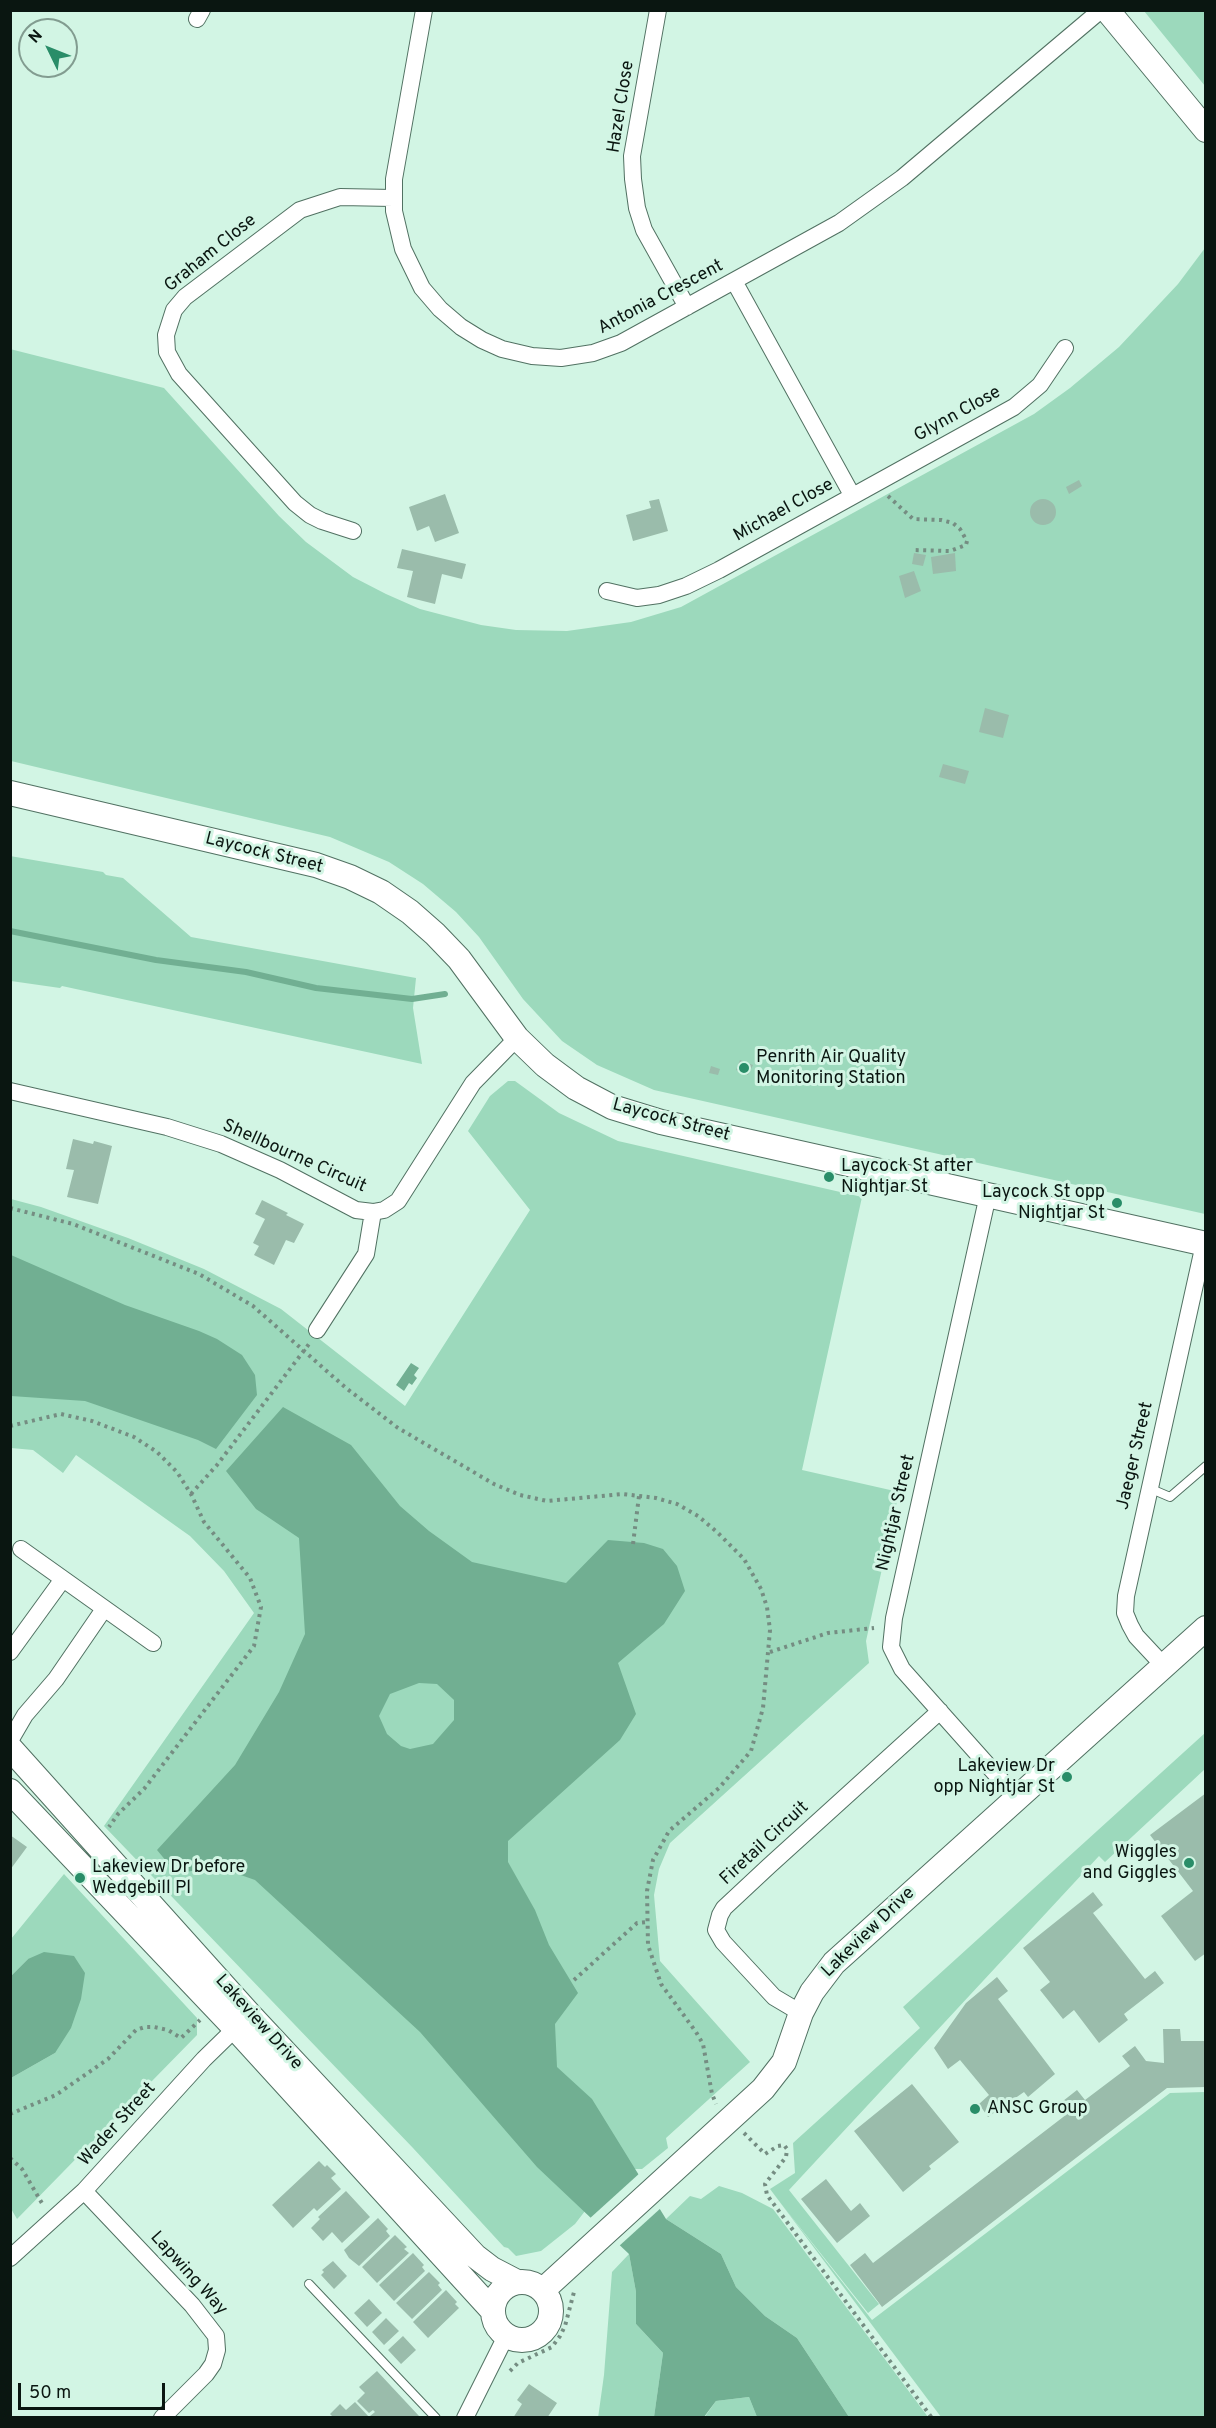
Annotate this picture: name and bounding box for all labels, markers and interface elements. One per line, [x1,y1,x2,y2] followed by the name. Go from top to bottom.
[18,18,78,78] north arrow
[25,26,48,48] text: N
[604,59,640,155] street label: Hazel Close
[161,210,261,298] street label: Graham Close
[595,256,727,340] street label: Antonia Crescent
[911,382,1005,448] street label: Glynn Close
[730,475,838,547] street label: Michael Close
[203,829,325,879] street label: Laycock Street
[756,1047,906,1090] place label: Penrith Air Quality Monitoring Station
[737,1061,751,1075] marker: Penrith Air Quality Monitoring Station
[610,1095,732,1147] street label: Laycock Street
[219,1116,369,1198] street label: Shellbourne Circuit
[841,1156,973,1198] place label: Laycock St after Nightjar St
[822,1170,836,1184] marker: Laycock St after Nightjar St
[982,1182,1105,1224] place label: Laycock St opp Nightjar St
[1110,1196,1124,1210] marker: Laycock St opp Nightjar St
[1113,1400,1159,1512] street label: Jaeger Street
[873,1453,921,1573] street label: Nightjar Street
[934,1756,1055,1798] place label: Lakeview Dr opp Nightjar St
[1060,1770,1074,1784] marker: Lakeview Dr opp Nightjar St
[716,1797,814,1891] street label: Firetail Circuit
[1083,1842,1177,1884] place label: Wiggles and Giggles
[1182,1856,1196,1870] marker: Wiggles and Giggles
[92,1857,245,1900] place label: Lakeview Dr before Wedgebill Pl
[73,1871,87,1885] marker: Lakeview Dr before Wedgebill Pl
[818,1883,920,1983] street label: Lakeview Drive
[210,1971,306,2075] street label: Lakeview Drive
[75,2079,161,2171] street label: Wader Street
[987,2098,1088,2120] place label: ANSC Group
[968,2102,982,2116] marker: ANSC Group
[145,2228,231,2320] street label: Lapwing Way
[21,2371,168,2409] scale bar
[29,2382,71,2405] text: 50 m

